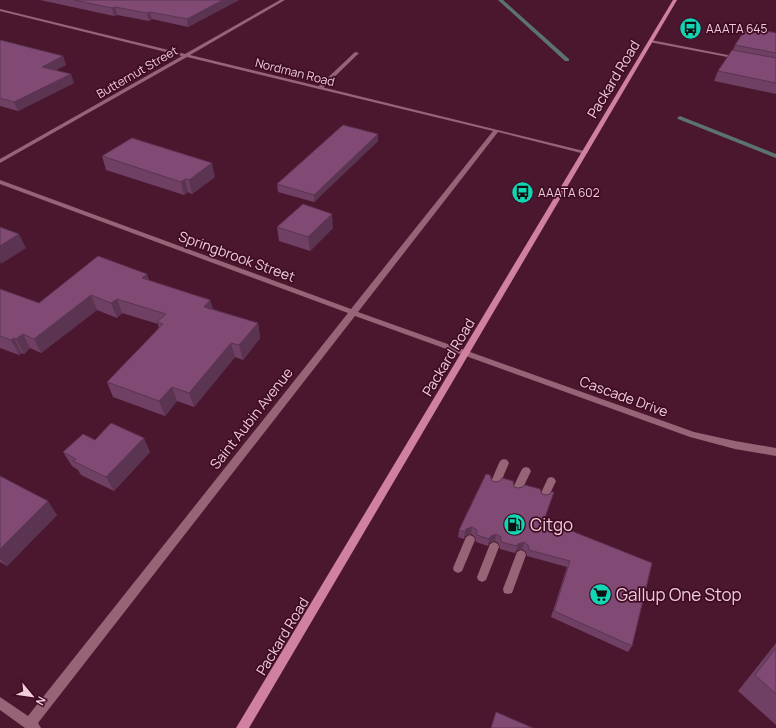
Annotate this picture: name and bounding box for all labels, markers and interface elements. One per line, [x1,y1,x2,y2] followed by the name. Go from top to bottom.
[677,15,703,41] bus stop icon: AAATA 645
[706,20,767,37] place label: AAATA 645
[582,37,644,121] street label: Packard Road
[93,42,181,102] street label: Butternut Street
[253,54,337,90] street label: Nordman Road
[510,179,536,205] bus stop icon: AAATA 602
[538,184,600,201] place label: AAATA 602
[176,226,298,286] street label: Springbrook Street
[417,315,479,399] street label: Packard Road
[205,363,297,473] street label: Saint Aubin Avenue
[577,371,671,421] street label: Cascade Drive
[501,511,527,537] fuel station icon: Citgo
[530,513,573,536] place label: Citgo
[587,581,613,607] supermarket icon: Gallup One Stop
[616,583,742,606] place label: Gallup One Stop
[251,594,313,678] street label: Packard Road
[12,676,52,716] north arrow
[33,694,50,708] text: N

